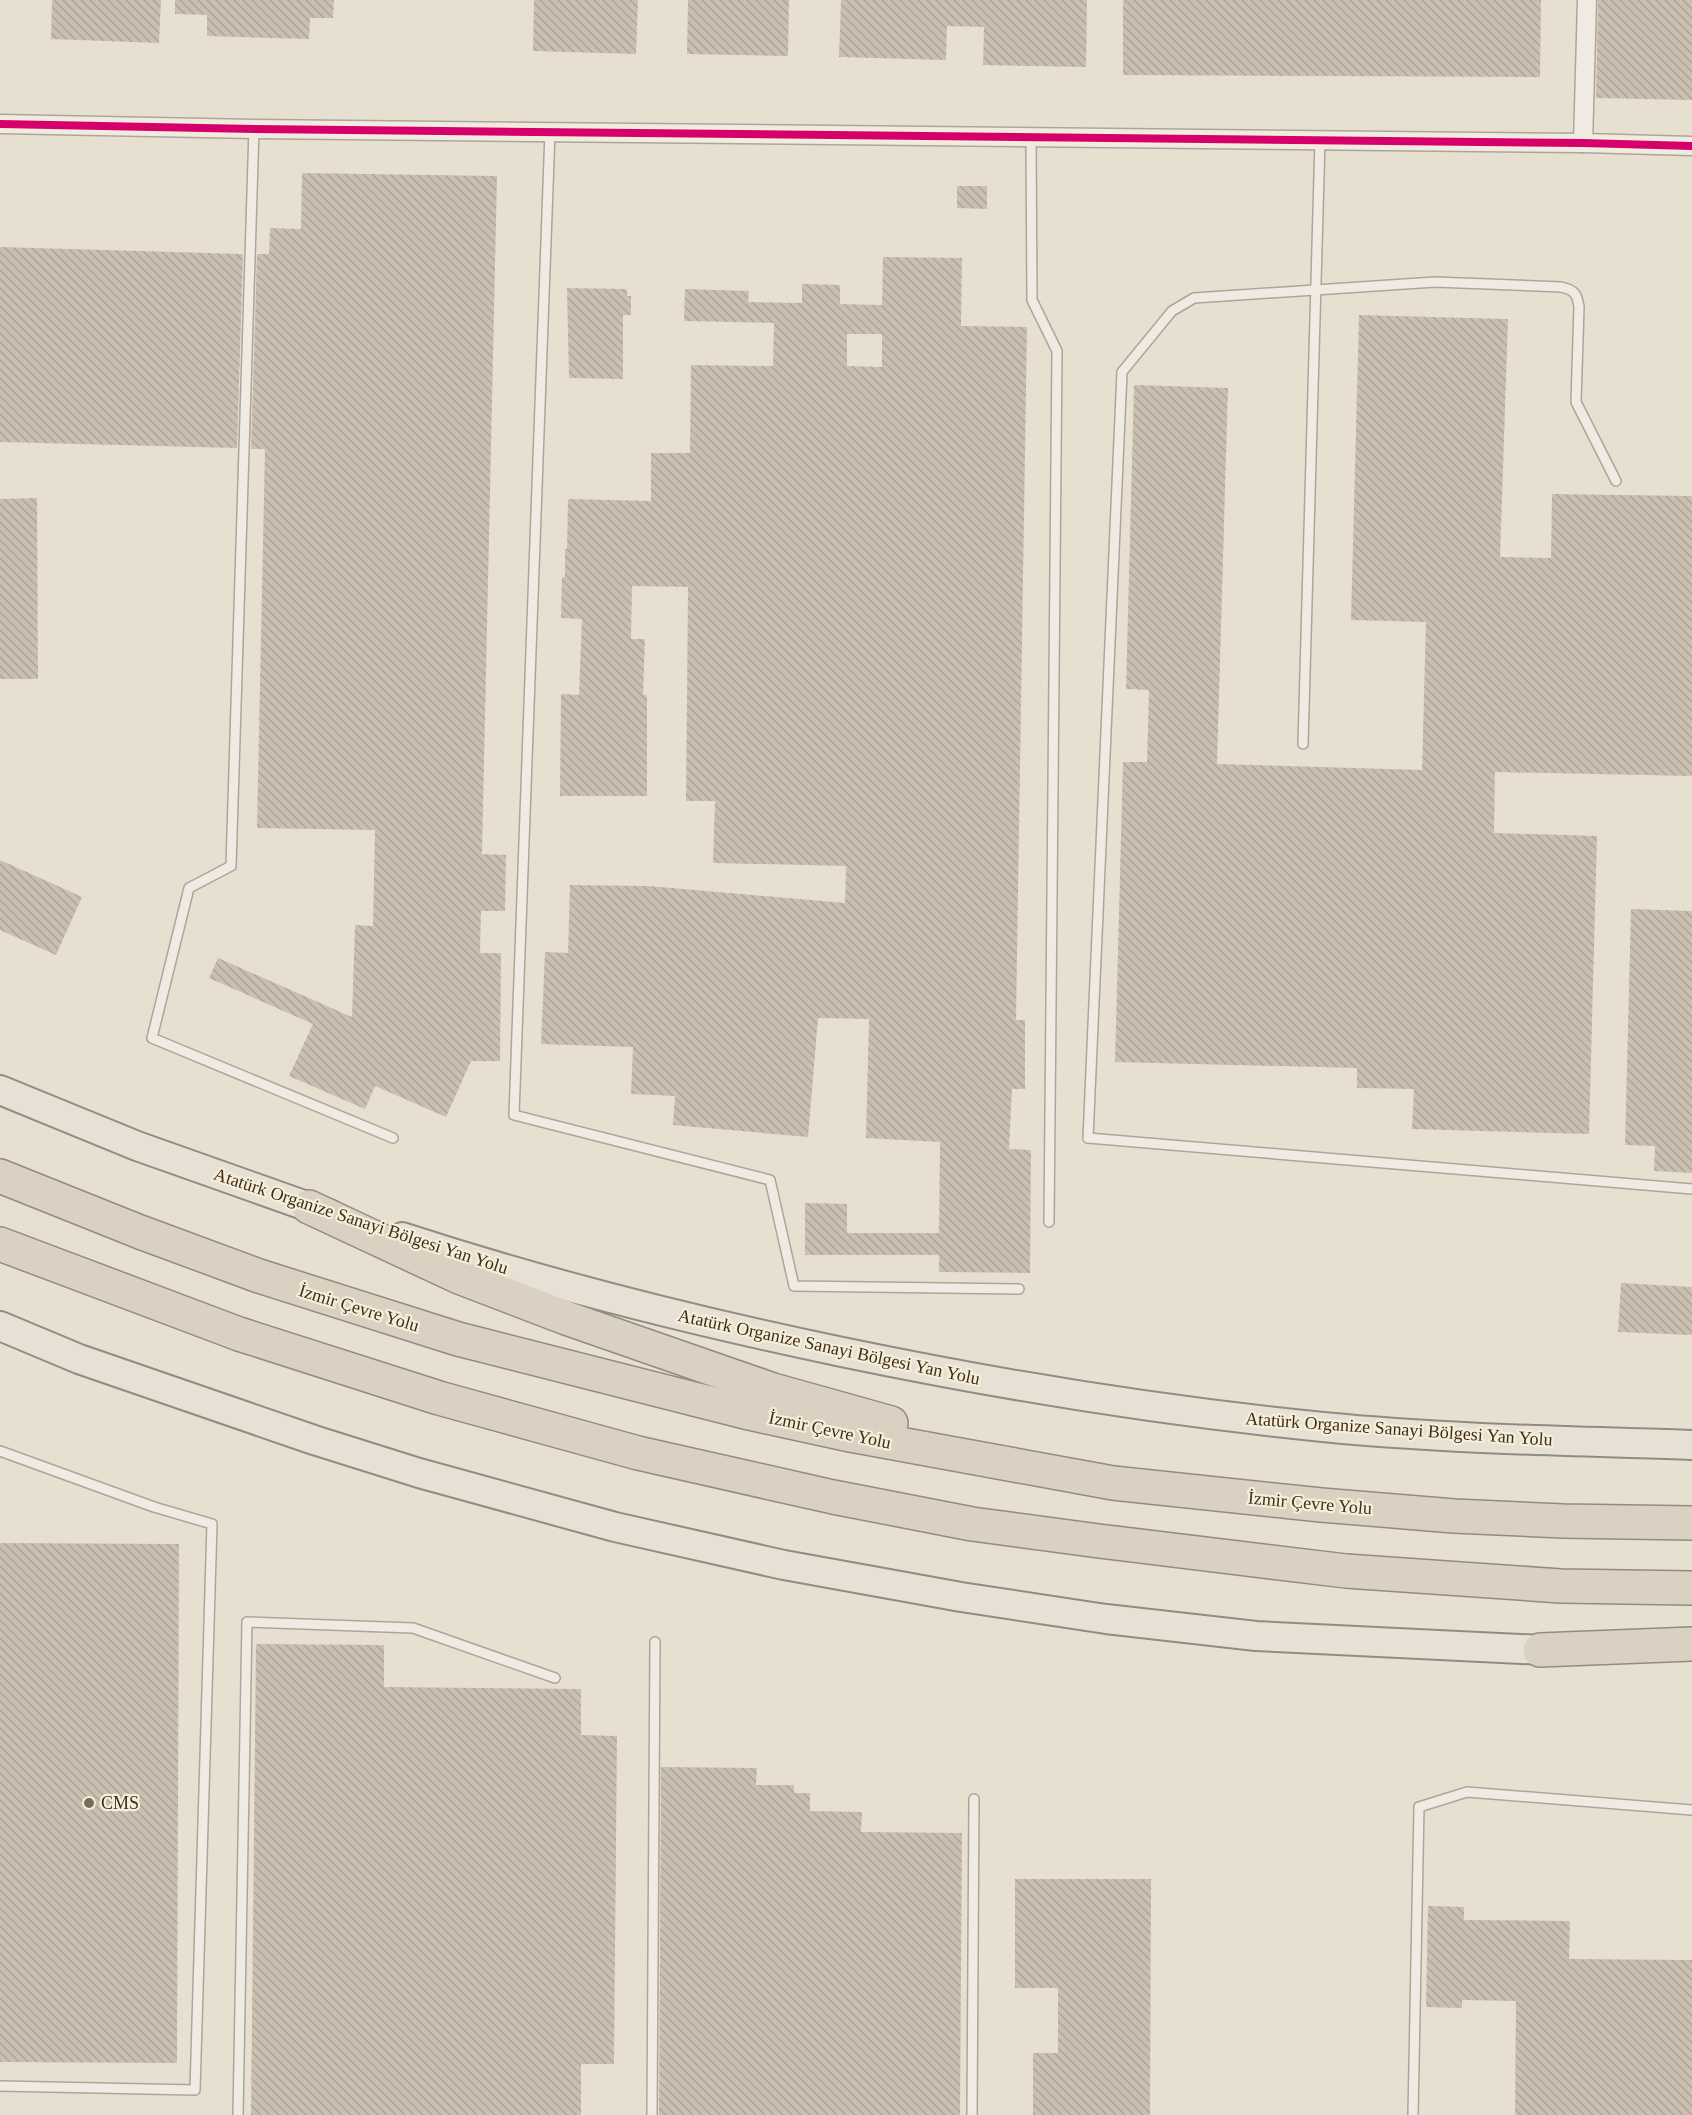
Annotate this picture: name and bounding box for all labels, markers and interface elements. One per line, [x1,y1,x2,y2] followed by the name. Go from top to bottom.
[211,1164,511,1278] street label: Atatürk Organize Sanayi Bölgesi Yan Yolu
[297,1280,421,1336] street label: İzmir Çevre Yolu
[676,1305,982,1389] street label: Atatürk Organize Sanayi Bölgesi Yan Yolu
[767,1407,893,1453] street label: İzmir Çevre Yolu
[1245,1408,1553,1450] street label: Atatürk Organize Sanayi Bölgesi Yan Yolu
[1247,1488,1373,1518] street label: İzmir Çevre Yolu
[101,1793,139,1813] place label: CMS
[82,1796,96,1810] marker: CMS

